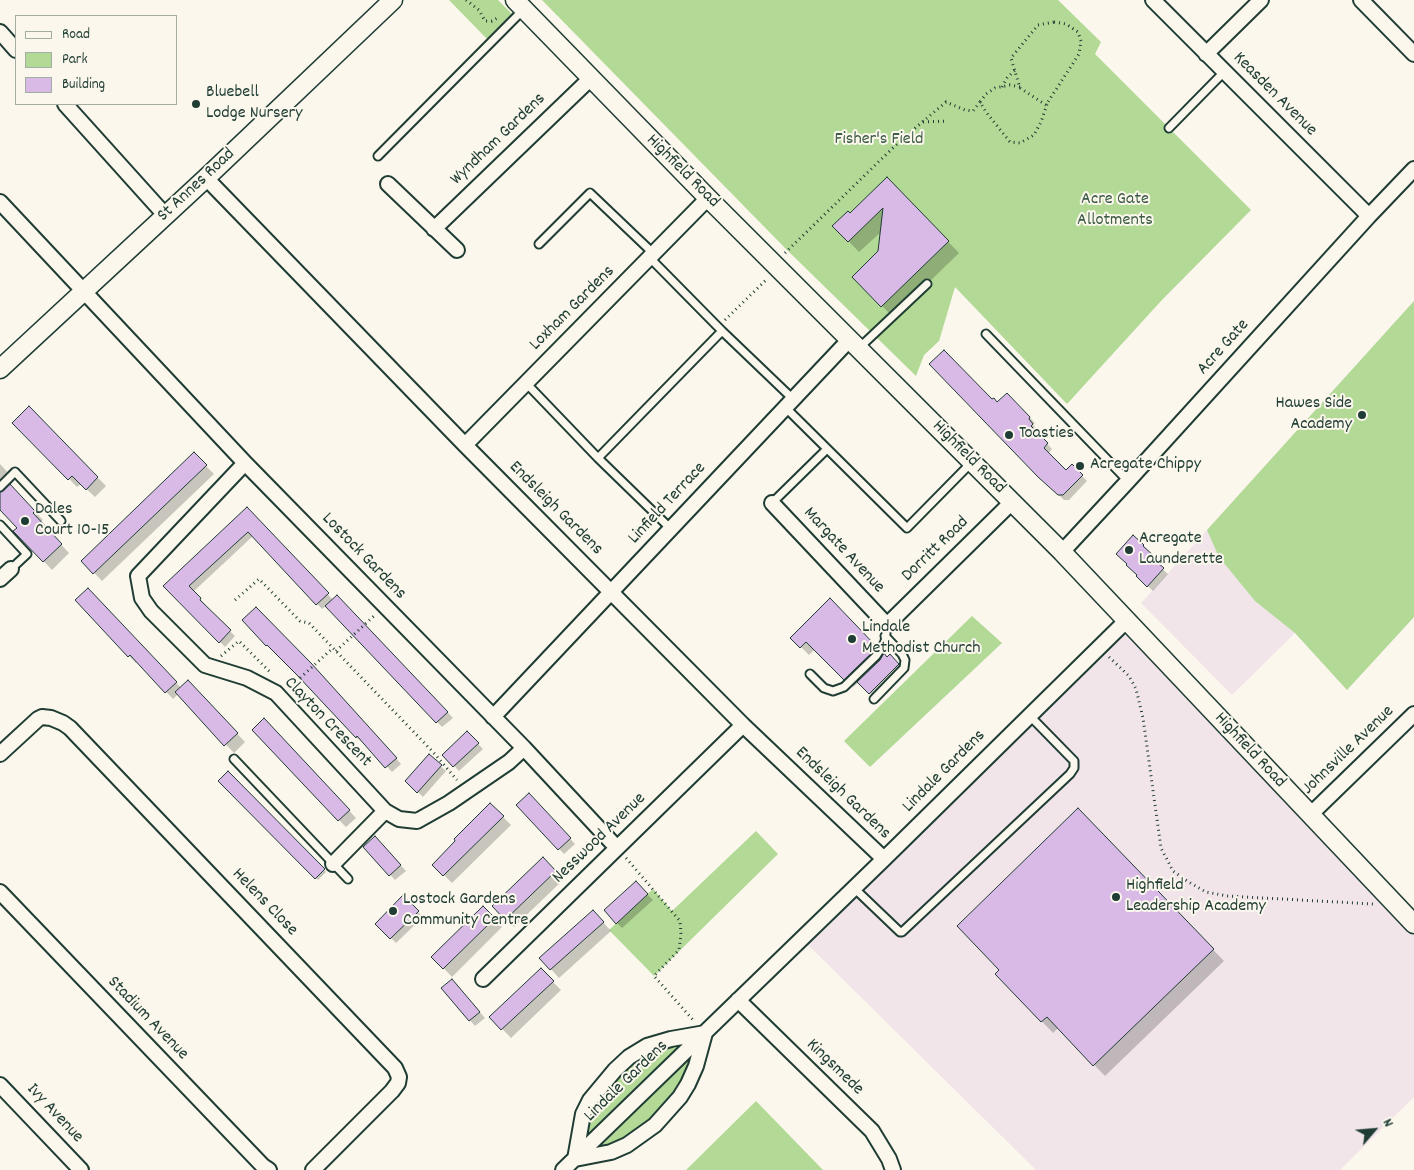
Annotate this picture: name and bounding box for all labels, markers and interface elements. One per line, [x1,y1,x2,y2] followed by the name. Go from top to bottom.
[15,15,178,105] legend
[62,24,90,46] text: Road
[1227,48,1321,142] street label: Keasden Avenue
[62,49,88,71] text: Park
[62,74,105,96] text: Building
[206,83,303,126] place label: Bluebell Lodge Nursery
[447,89,551,191] street label: Wyndham Gardens
[190,98,202,110] marker: Bluebell Lodge Nursery
[835,130,923,152] park label: Fisher's Field
[641,131,723,213] street label: Highfield Road
[154,145,240,227] street label: St Annes Road
[1077,190,1153,232] park label: Acre Gate Allotments
[526,262,620,356] street label: Loxham Gardens
[1193,316,1255,380] street label: Acre Gate
[1276,394,1352,436] place label: Hawes Side Academy
[1356,409,1368,421] marker: Hawes Side Academy
[927,417,1009,499] street label: Highfield Road
[1019,424,1074,446] place label: Toasties
[1003,429,1015,441] marker: Toasties
[1090,455,1201,477] place label: Acregate Chippy
[503,457,607,561] street label: Endsleigh Gardens
[625,459,711,549] street label: Linfield Terrace
[1074,460,1086,472] marker: Acregate Chippy
[35,500,109,542] place label: Dales Court 10-15
[798,503,888,599] street label: Margate Avenue
[316,509,410,605] street label: Lostock Gardens
[898,513,974,587] street label: Dorritt Road
[19,515,31,527] marker: Dales Court 10-15
[1139,529,1223,572] place label: Acregate Launderette
[1123,544,1135,556] marker: Acregate Launderette
[862,618,980,660] place label: Lindale Methodist Church
[846,633,858,645] marker: Lindale Methodist Church
[279,673,375,773] street label: Clayton Crescent
[1299,702,1399,800] street label: Johnsville Avenue
[1209,709,1289,793] street label: Highfield Road
[899,726,991,818] street label: Lindale Gardens
[790,743,894,845] street label: Endsleigh Gardens
[549,789,651,889] street label: Nesswood Avenue
[226,865,302,941] street label: Helens Close
[1126,876,1266,919] place label: Highfield Leadership Academy
[403,890,528,932] place label: Lostock Gardens Community Centre
[1110,891,1122,903] marker: Highfield Leadership Academy
[387,905,399,917] marker: Lostock Gardens Community Centre
[102,973,192,1065] street label: Stadium Avenue
[801,1035,867,1101] street label: Kingsmede
[580,1036,674,1128] street label: Lindale Gardens
[21,1080,87,1148] street label: Ivy Avenue
[1349,1105,1399,1155] north arrow
[1377,1116,1398,1131] text: N

